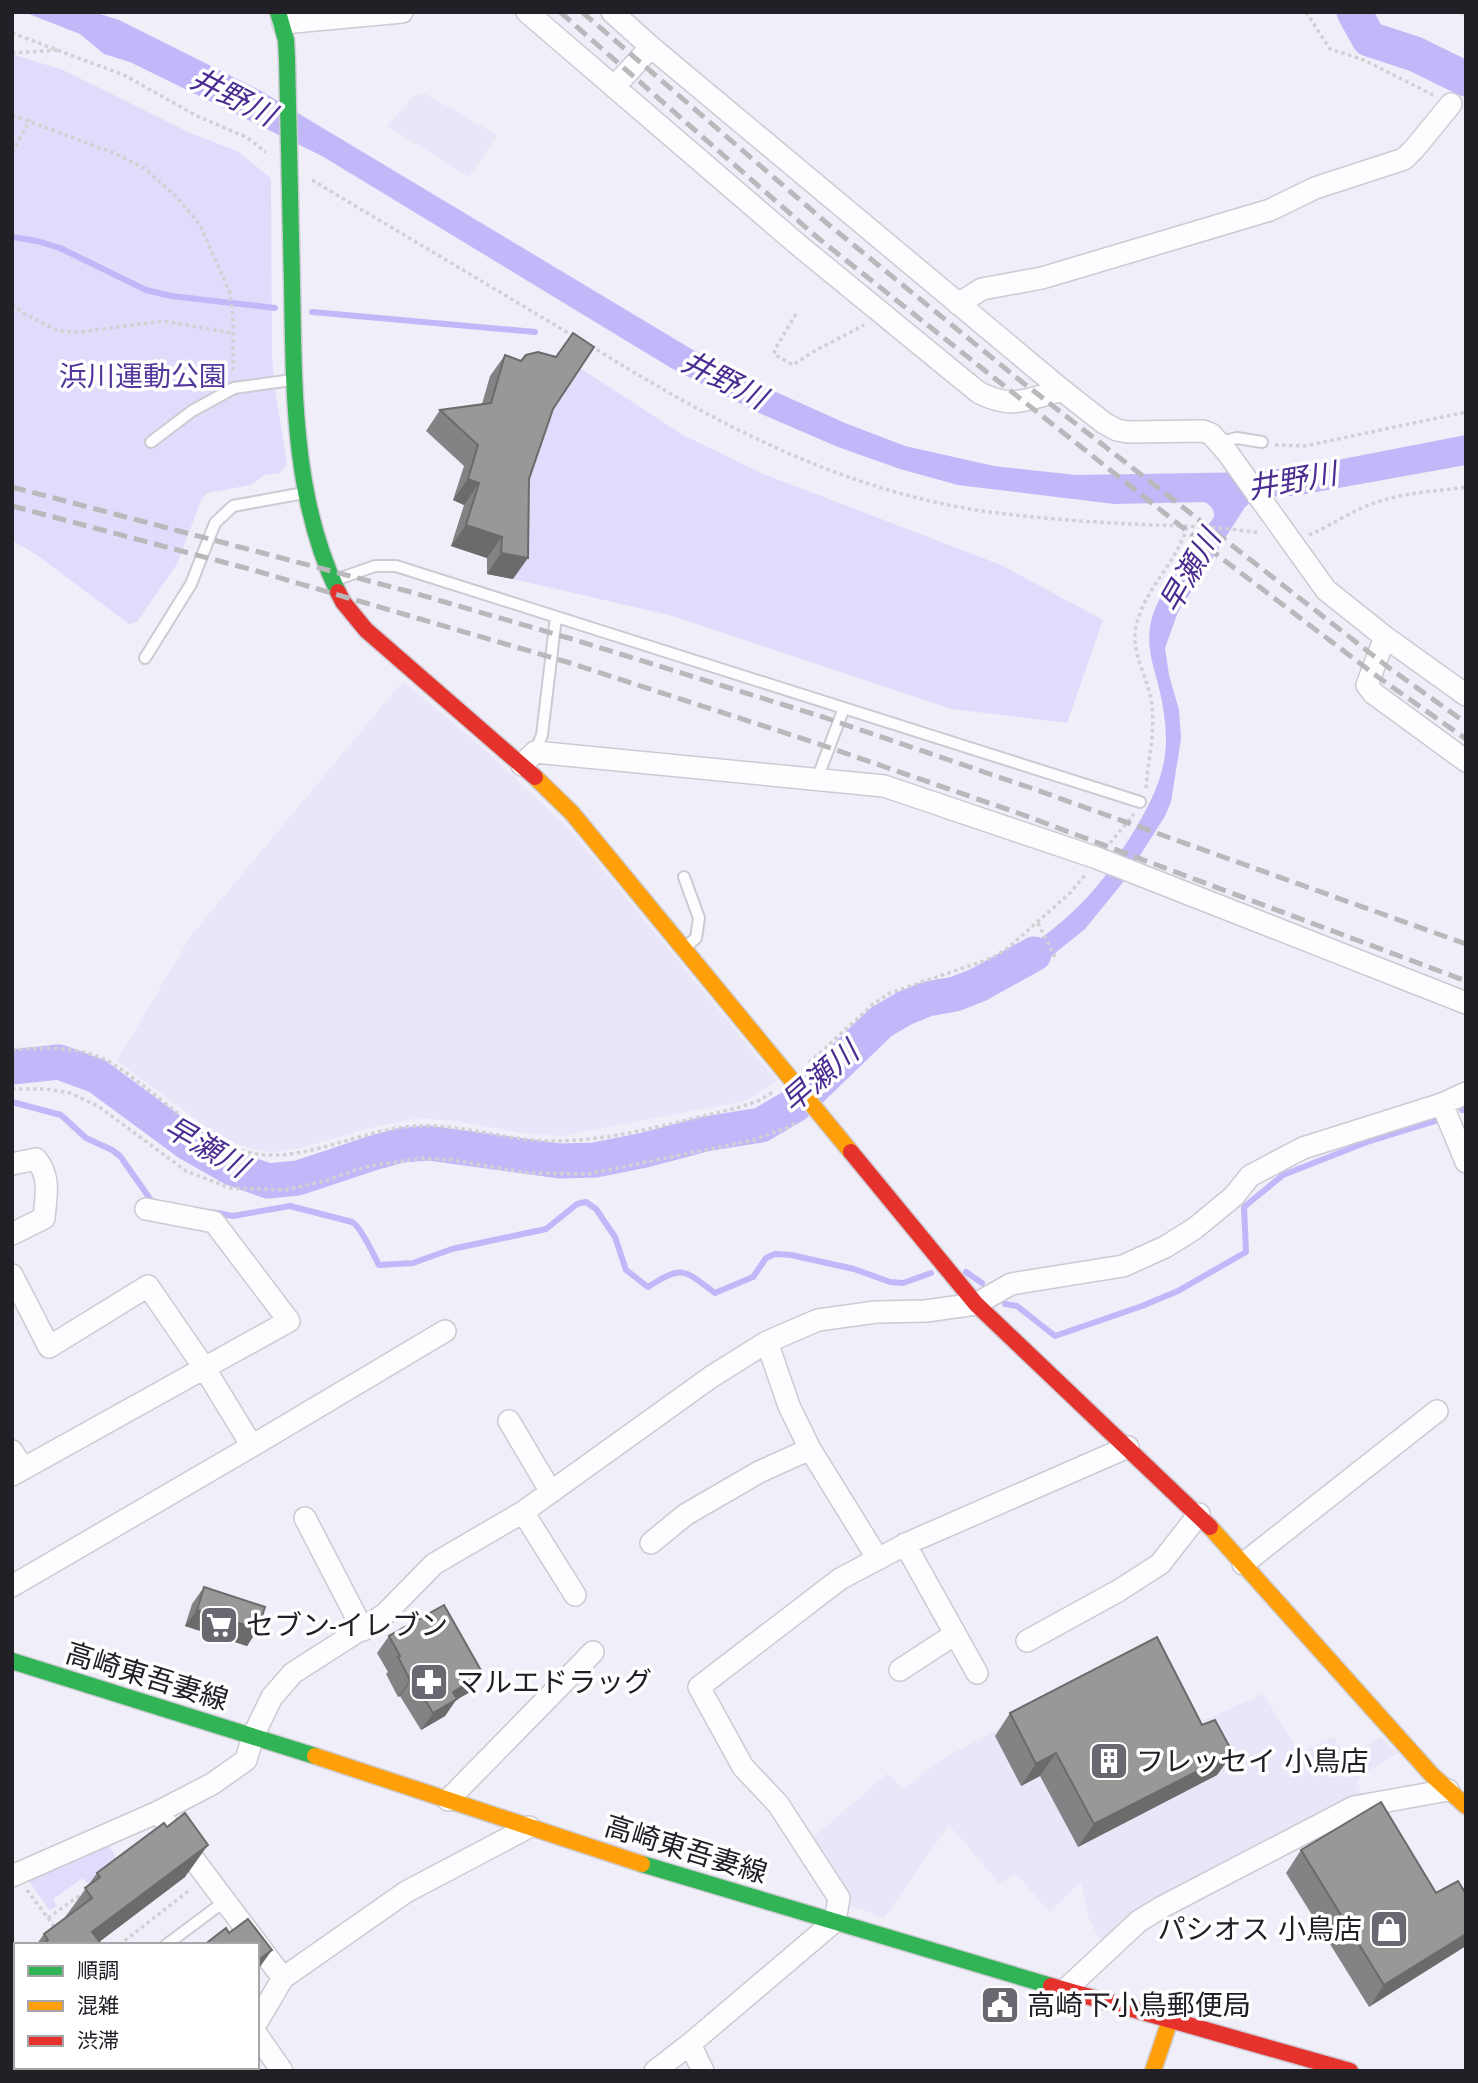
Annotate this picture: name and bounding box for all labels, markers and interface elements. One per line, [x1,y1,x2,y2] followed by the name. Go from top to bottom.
[183,57,286,138] water label: 井野川
[674,340,777,421] water label: 井野川
[59,356,227,397] park label: 浜川運動公園
[1244,451,1343,509] water label: 井野川
[1148,518,1232,620] water label: 早瀬川
[772,1029,870,1122] water label: 早瀬川
[157,1105,259,1189] water label: 早瀬川
[198,1604,240,1646] supermarket icon: セブン-イレブン
[246,1605,448,1646] place label: セブン-イレブン
[61,1632,233,1721] street label: 高崎東吾妻線
[408,1661,450,1703] pharmacy icon: マルエドラッグ
[456,1662,652,1703] place label: マルエドラッグ
[1088,1740,1130,1782] building icon: フレッセイ 小鳥店
[1136,1741,1368,1782] place label: フレッセイ 小鳥店
[600,1805,772,1894] street label: 高崎東吾妻線
[1368,1908,1410,1950] shop icon: パシオス 小鳥店
[1158,1909,1362,1950] place label: パシオス 小鳥店
[14,1943,259,2069] legend
[77,1956,119,1986] text: 順調
[979,1984,1021,2026] public building icon: 高崎下小鳥郵便局
[1027,1985,1251,2026] place label: 高崎下小鳥郵便局
[77,1991,119,2021] text: 混雑
[77,2026,119,2056] text: 渋滞

